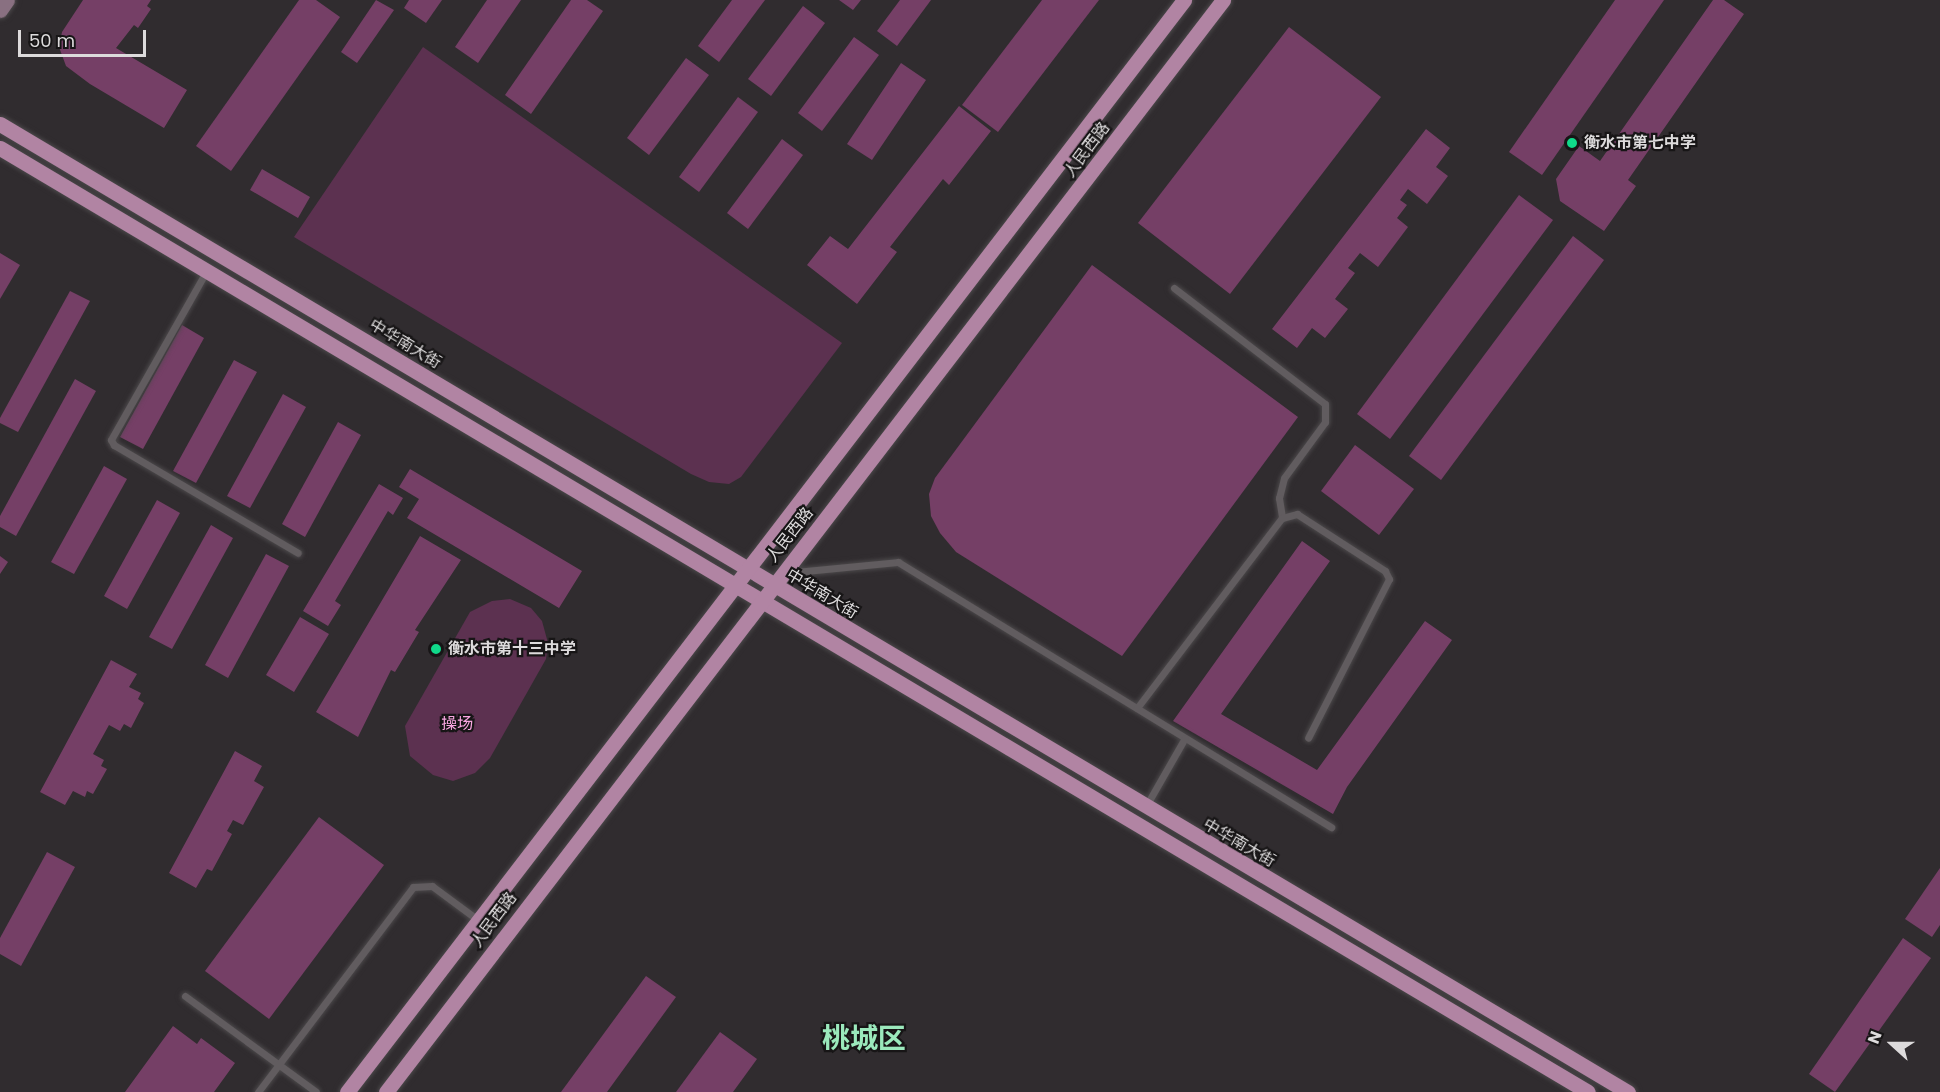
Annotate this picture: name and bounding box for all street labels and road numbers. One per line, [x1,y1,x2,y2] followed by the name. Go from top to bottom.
[1060,119,1114,181] street label: 人民西路
[366,315,444,373] street label: 中华南大街
[763,504,817,566] street label: 人民西路
[783,565,861,623] street label: 中华南大街
[1200,815,1278,871] street label: 中华南大街
[467,889,521,951] street label: 人民西路

